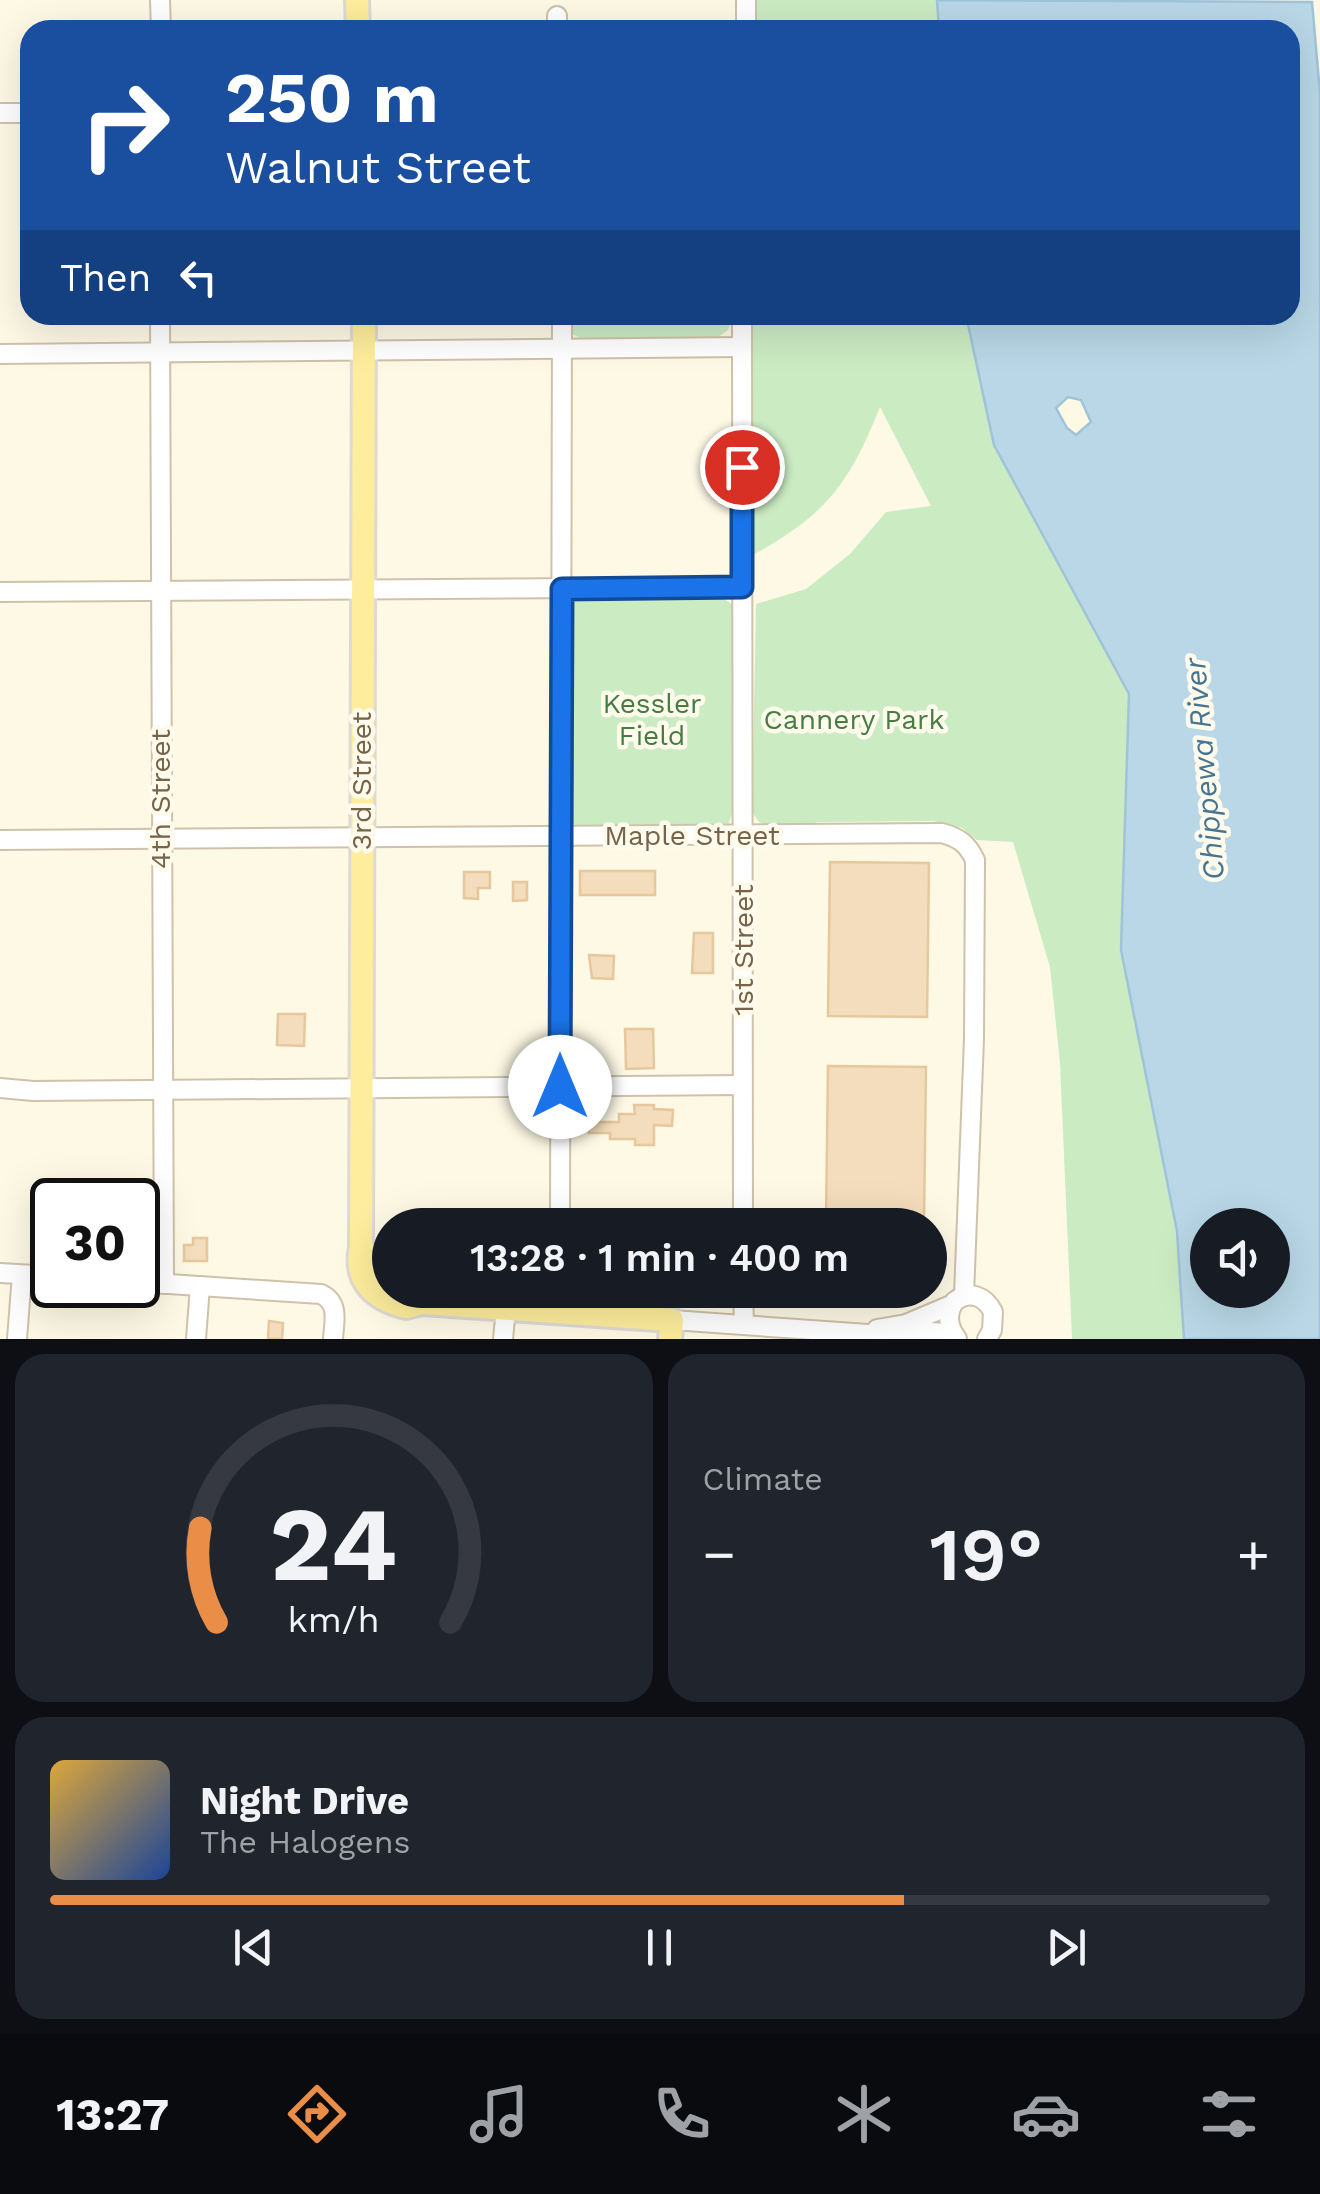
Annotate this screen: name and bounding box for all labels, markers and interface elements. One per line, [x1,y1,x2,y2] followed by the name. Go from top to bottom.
[225,57,439,139] text: 250 m
[60,60,190,190] icon: right
[225,141,531,194] text: Walnut Street
[171,250,226,305] icon: left
[60,256,151,300] text: Then
[700,425,785,510] pin
[715,440,770,495] icon: arrive
[1177,655,1231,882] water label: Chippewa River
[602,687,702,752] park label: Kessler Field
[764,703,945,736] park label: Cannery Park
[345,711,378,850] street label: 3rd Street
[144,729,177,869] street label: 4th Street
[604,819,780,852] street label: Maple Street
[727,884,760,1016] street label: 1st Street
[508,1035,612,1139] position arrow
[30,1178,160,1308] speed limit sign: 30
[1190,1208,1290,1308] map controls
[1190,1208,1290,1308] button: sound
[470,1236,849,1280] text: 13:28 · 1 min · 400 m
[703,1460,823,1498] text: Climate
[270,1483,398,1605] text: 24
[929,1510,1043,1598] text: 19°
[703,1522,736,1586] text: −
[1237,1522,1270,1586] text: +
[288,1599,380,1641] text: km/h
[200,1779,409,1823] text: Night Drive
[200,1823,410,1861] text: The Halogens
[226,1920,281,1975] icon: previous
[632,1920,687,1975] icon: pause
[1039,1920,1094,1975] icon: next
[282,2079,352,2149] icon: directions
[464,2079,534,2149] icon: music
[647,2079,717,2149] icon: phone
[829,2079,899,2149] icon: climate
[1011,2079,1081,2149] icon: car
[1194,2079,1264,2149] icon: filters
[56,2088,169,2141] text: 13:27

